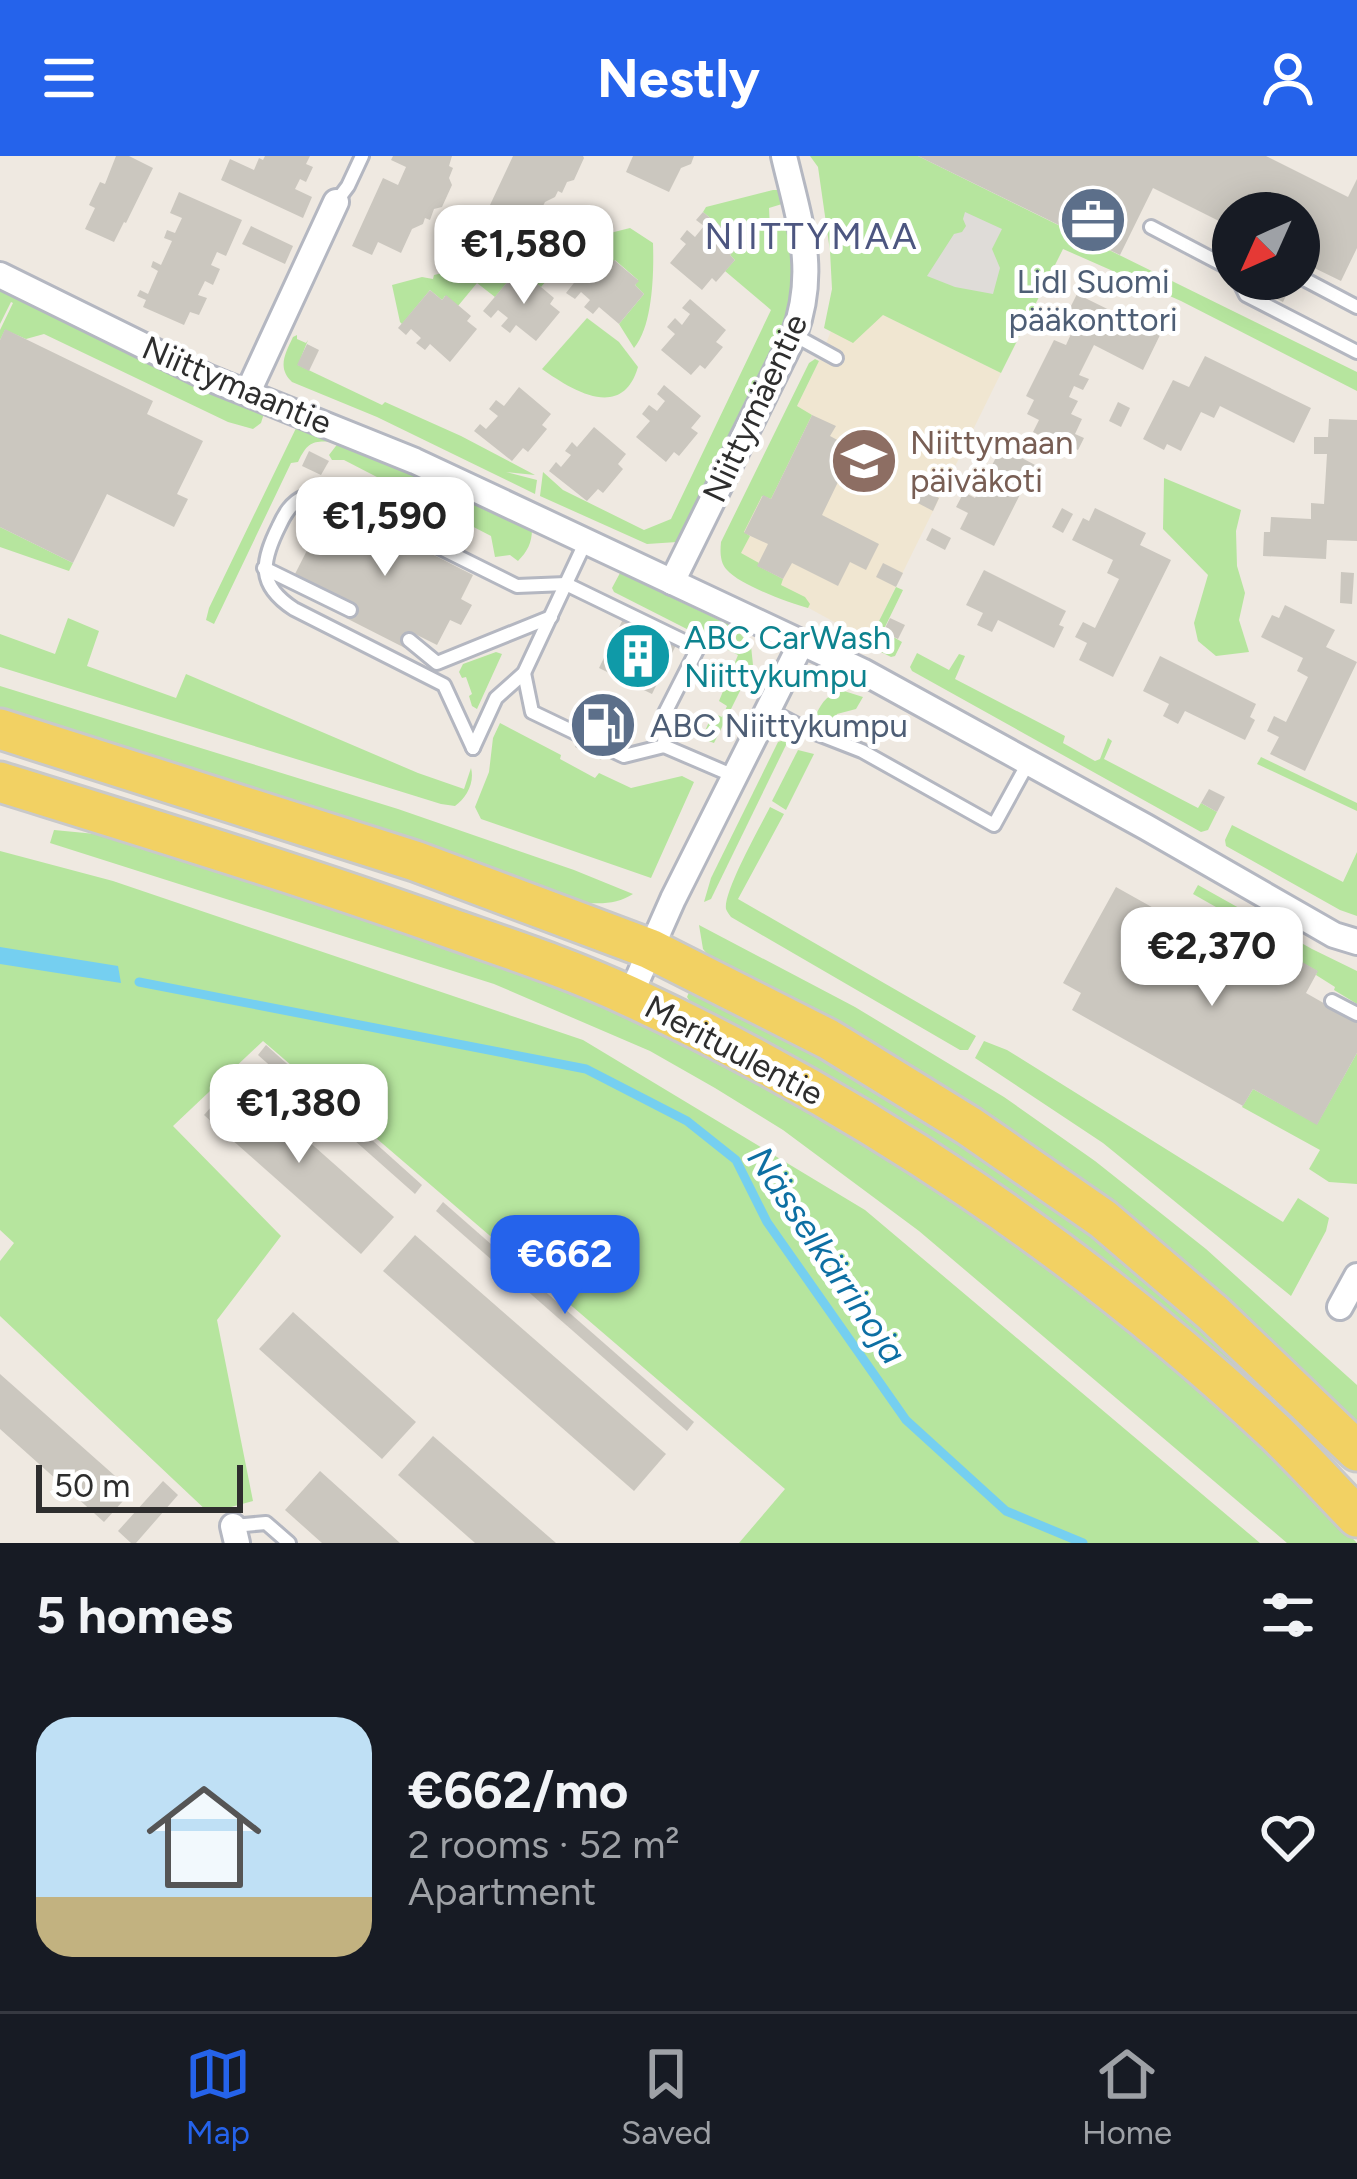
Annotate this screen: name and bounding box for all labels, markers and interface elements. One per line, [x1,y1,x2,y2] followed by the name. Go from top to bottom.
[36,45,102,111] icon: menu
[1255,45,1321,111] icon: person
[597,46,760,111] text: Nestly
[1058,185,1128,255] office icon: Lidl Suomi pääkonttori
[1212,192,1320,300] north arrow
[1212,192,1320,300] map controls
[426,205,622,307] pin: €1,580
[704,215,920,258] district label: NIITTYMAA
[461,220,587,267] text: €1,580
[1008,262,1178,339] place label: Lidl Suomi pääkonttori
[695,308,815,508] street label: Niittymäentie
[137,328,337,442] street label: Niittymaantie
[910,423,1073,500] place label: Niittymaan päiväkoti
[829,426,899,496] school or university icon: Niittymaan päiväkoti
[287,477,483,579] pin: €1,590
[323,492,447,539] text: €1,590
[684,618,891,695] place label: ABC CarWash Niittykumpu
[603,621,673,691] building icon: ABC CarWash Niittykumpu
[568,690,638,760] fuel station icon: ABC Niittykumpu
[650,706,908,745] place label: ABC Niittykumpu
[1114,907,1310,1009] pin: €2,370
[1148,922,1276,969] text: €2,370
[638,987,830,1113] street label: Merituulentie
[201,1064,397,1166] pin: €1,380
[237,1079,361,1126] text: €1,380
[738,1138,916,1372] water label: Nässelkärrinoja
[494,1215,636,1317] pin: €662
[518,1230,612,1277] text: €662
[36,1459,243,1512] scale bar
[54,1466,130,1505] text: 50 m
[1255,1582,1321,1648] icon: filters
[36,1585,233,1646] text: 5 homes
[408,1760,628,1821] text: €662/mo
[132,1765,276,1909] icon: home
[1255,1804,1321,1870] icon: heart
[408,1821,680,1868] text: 2 rooms · 52 m²
[408,1868,596,1915] text: Apartment
[185,2041,251,2152] tab: Map
[621,2041,712,2152] tab: Saved
[1082,2041,1172,2152] tab: Home

